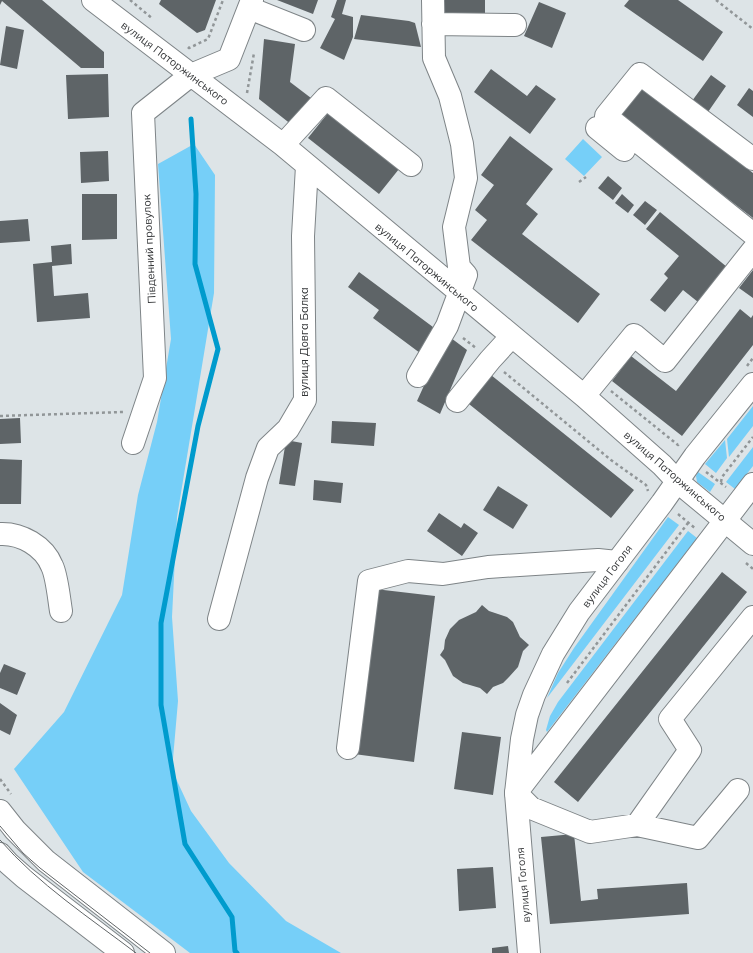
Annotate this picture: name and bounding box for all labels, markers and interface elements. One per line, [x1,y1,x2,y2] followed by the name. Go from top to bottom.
[119,18,231,108] street label: вулиця Паторжинського
[139,194,159,304] street label: Південний провулок
[372,220,482,314] street label: вулиця Паторжинського
[297,287,311,397] street label: вулиця Довга Балка
[621,428,729,524] street label: вулиця Паторжинського
[579,542,635,610] street label: вулиця Гоголя
[513,847,533,923] street label: вулиця Гоголя

